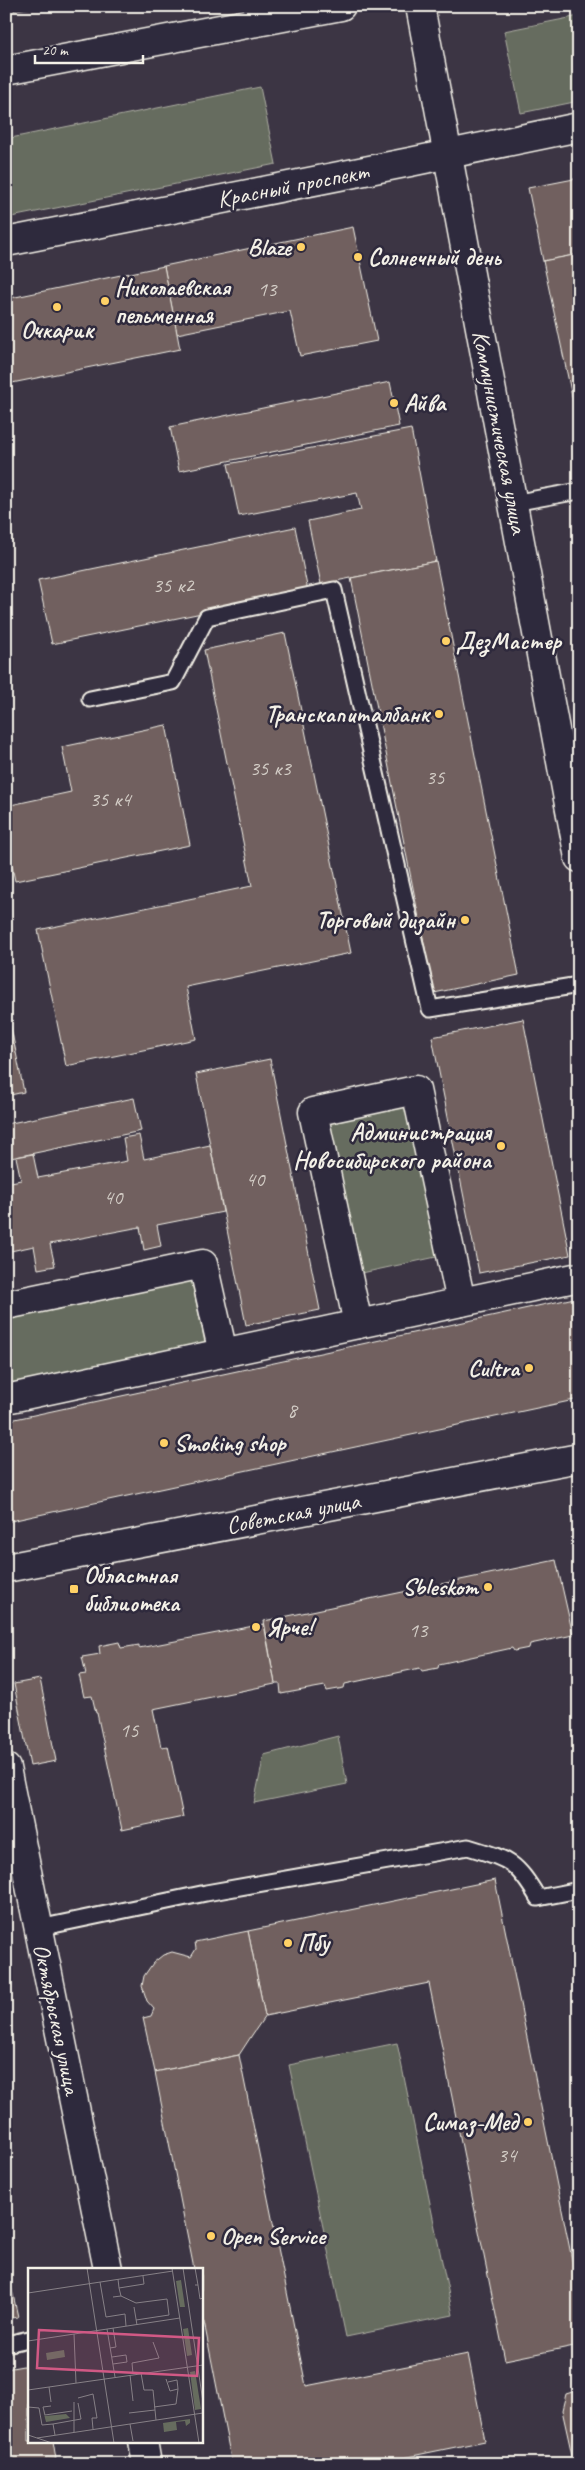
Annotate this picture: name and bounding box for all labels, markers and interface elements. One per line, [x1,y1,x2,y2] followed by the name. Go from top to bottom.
[35,32,142,64] scale bar
[42,41,69,60] text: 20 m
[215,155,372,214] street label: Красный проспект
[248,232,293,262] place label: Blaze
[295,241,307,253] marker: Blaze
[368,242,502,272] place label: Солнечный день
[352,251,364,263] marker: Солнечный день
[115,272,232,330] place label: Николаевская пельменная
[258,276,278,302] house number: 13
[99,295,111,307] marker: Николаевская пельменная
[51,301,63,313] marker: Очкарик
[21,315,96,345] place label: Очкарик
[466,328,535,538] street label: Коммунистическая улица
[404,388,448,418] place label: Айва
[388,397,400,409] marker: Айва
[152,572,195,598] house number: 35 к2
[456,626,563,657] place label: ДезМастер
[440,635,452,647] marker: ДезМастер
[265,699,431,729] place label: Транскапиталбанк
[433,708,445,720] marker: Транскапиталбанк
[249,755,292,781] house number: 35 к3
[426,764,446,790] house number: 35
[89,786,133,812] house number: 35 к4
[316,905,456,936] place label: Торговый дизайн
[459,914,471,926] marker: Торговый дизайн
[293,1117,492,1175] place label: Администрация Новосибирского района
[495,1140,507,1152] marker: Администрация Новосибирского района
[246,1166,266,1192] house number: 40
[104,1184,124,1210] house number: 40
[468,1353,521,1383] place label: Cultra
[523,1362,535,1374] marker: Cultra
[287,1397,299,1423] house number: 8
[174,1428,287,1458] place label: Smoking shop
[158,1437,170,1449] marker: Smoking shop
[224,1485,364,1541] street label: Советская улица
[84,1560,181,1618] place label: Областная библиотека
[402,1572,479,1602] place label: Sbleskom
[482,1581,494,1593] marker: Sbleskom
[68,1583,80,1595] marker: Областная библиотека
[266,1612,317,1642] place label: Ярче!
[409,1617,429,1643] house number: 13
[250,1621,262,1633] marker: Ярче!
[120,1717,140,1743] house number: 15
[298,1928,332,1958] place label: Пбу
[282,1937,294,1949] marker: Пбу
[26,1941,88,2099] street label: Октябрьская улица
[423,2107,521,2138] place label: Симаз-Мед
[522,2116,534,2128] marker: Симаз-Мед
[498,2142,519,2168] house number: 34
[221,2221,327,2251] place label: Open Service
[205,2230,217,2242] marker: Open Service
[28,2268,202,2442] inset map

